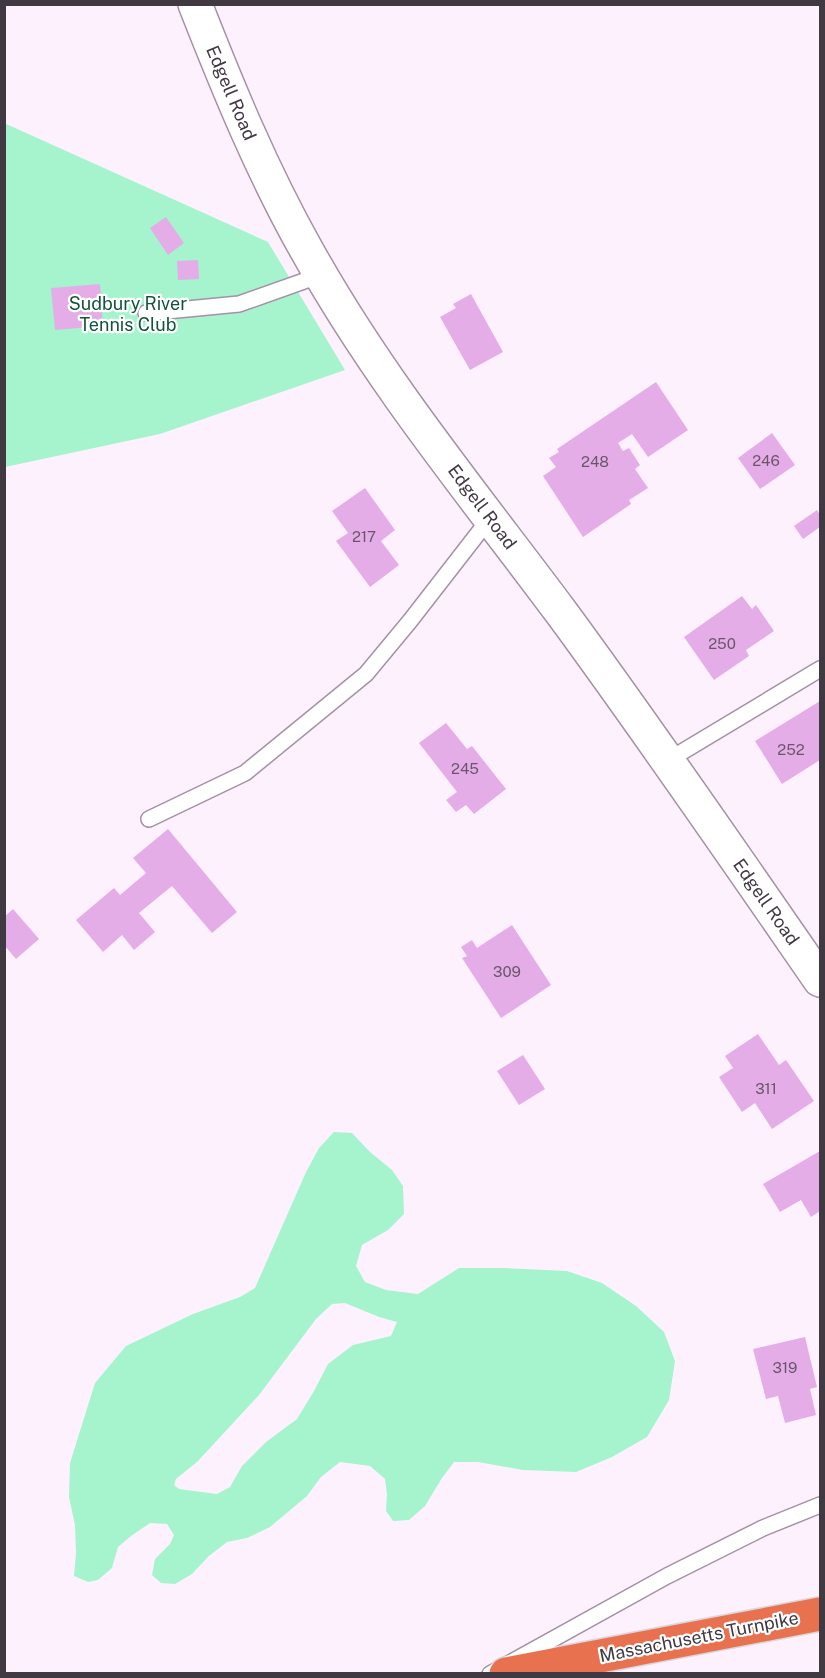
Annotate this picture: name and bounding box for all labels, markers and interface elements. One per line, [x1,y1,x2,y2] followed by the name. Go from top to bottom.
[202,42,261,143] street label: Edgell Road
[69,293,187,335] park label: Sudbury River Tennis Club
[752,452,780,469] house number: 246
[581,453,609,470] house number: 248
[444,460,521,553] street label: Edgell Road
[352,528,376,545] house number: 217
[708,635,736,652] house number: 250
[777,741,805,758] house number: 252
[451,760,479,777] house number: 245
[729,855,804,949] street label: Edgell Road
[493,963,521,980] house number: 309
[755,1080,777,1097] house number: 311
[773,1359,797,1376] house number: 319
[597,1607,800,1666] street label: Massachusetts Turnpike

